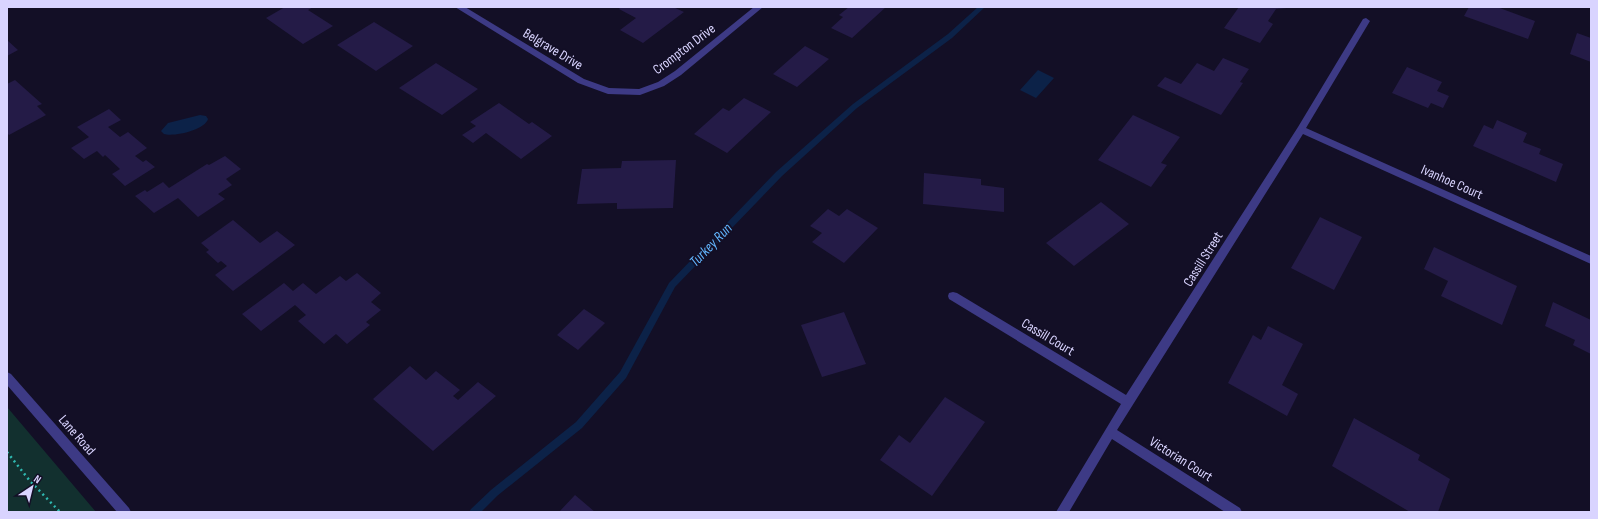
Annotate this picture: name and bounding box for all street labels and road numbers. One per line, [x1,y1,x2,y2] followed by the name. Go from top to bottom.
[649,20,719,78] street label: Crompton Drive
[520,25,586,73] street label: Belgrave Drive
[1418,161,1486,203] street label: Ivanhoe Court
[1180,228,1226,290] street label: Cassill Street
[1018,315,1078,359] street label: Cassill Court
[55,411,99,459] street label: Lane Road
[1146,433,1216,485] street label: Victorian Court

